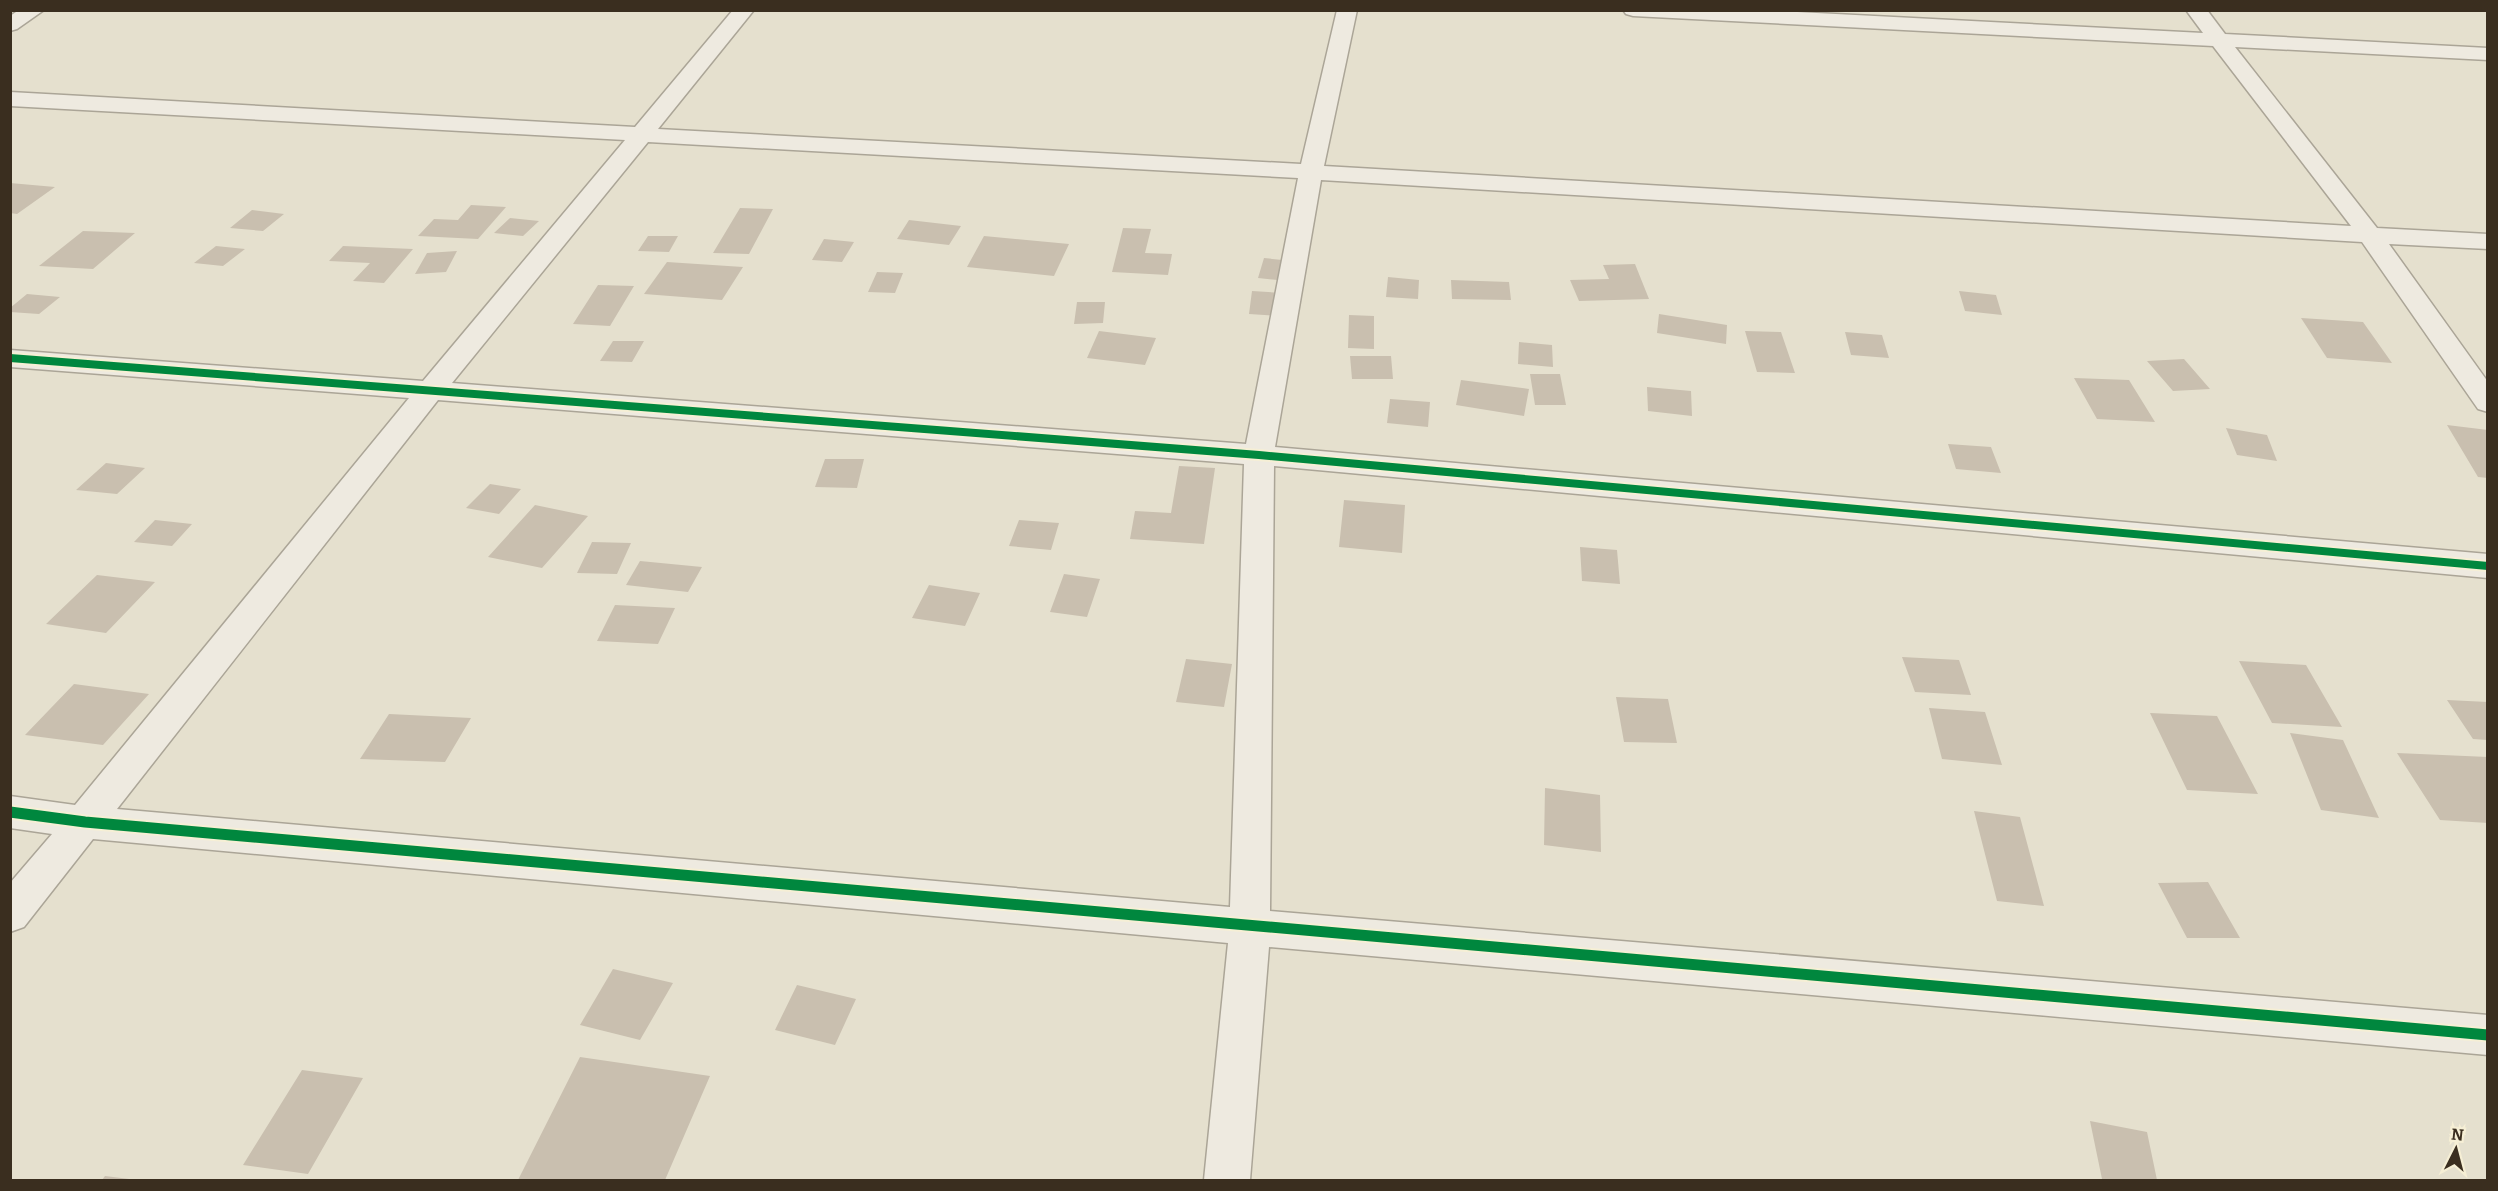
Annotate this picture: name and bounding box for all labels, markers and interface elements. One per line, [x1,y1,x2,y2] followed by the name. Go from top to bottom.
[2426,1119,2486,1179] north arrow
[2450,1124,2465,1145] text: N

